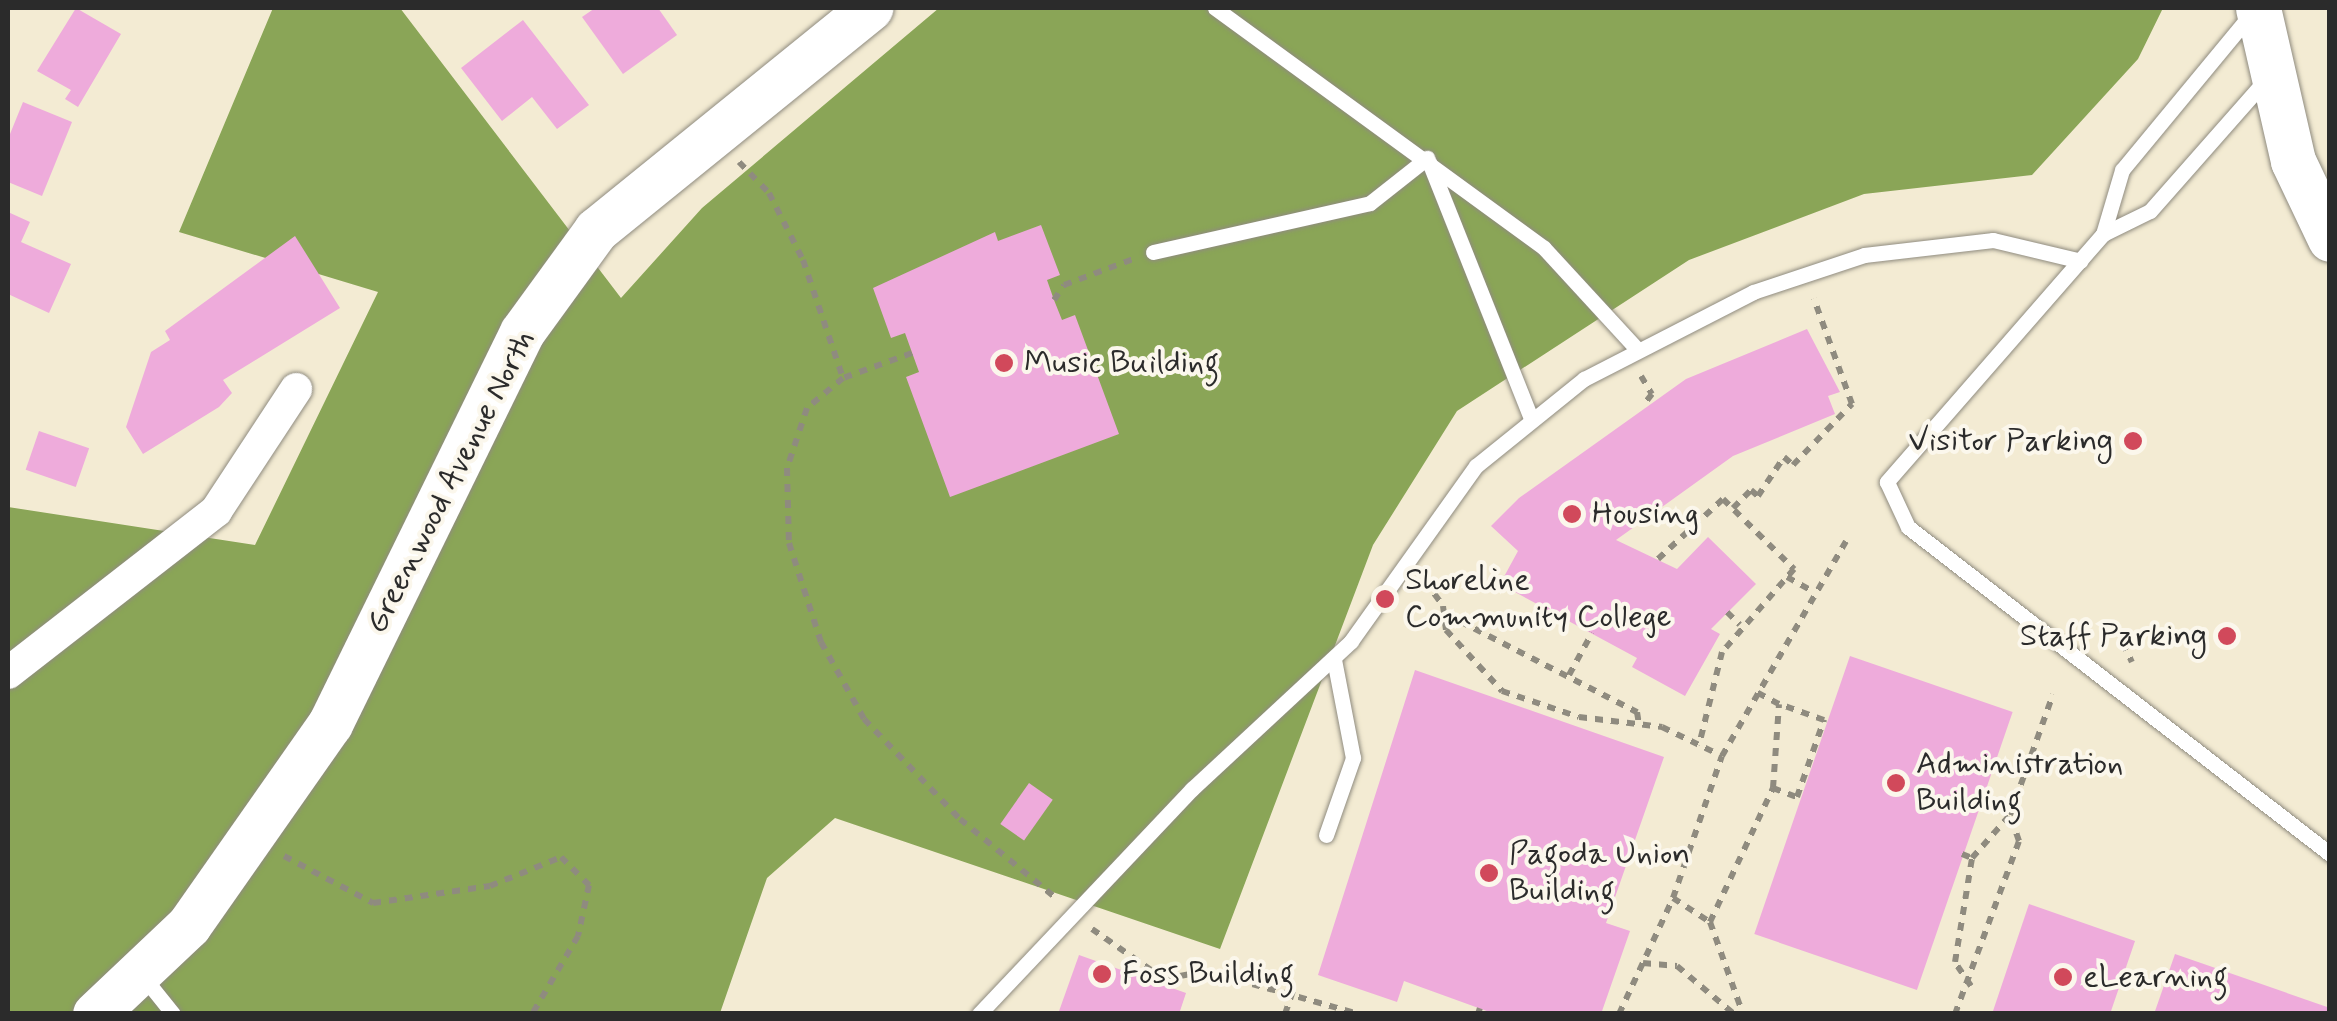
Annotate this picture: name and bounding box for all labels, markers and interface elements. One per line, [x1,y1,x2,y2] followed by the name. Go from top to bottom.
[356,321,546,643] street label: Greenwood Avenue North
[1024,344,1216,382] place label: Music Building
[993,352,1015,374] marker: Music Building
[1913,422,2113,460] place label: Visitor Parking
[2122,430,2144,452] marker: Visitor Parking
[1592,495,1699,533] place label: Housing
[1561,503,1583,525] marker: Housing
[1405,562,1672,637] place label: Shoreline Community College
[1374,588,1396,610] marker: Shoreline Community College
[2025,617,2207,655] place label: Staff Parking
[2216,625,2238,647] marker: Staff Parking
[1916,746,2123,821] place label: Administration Building
[1885,772,1907,794] marker: Administration Building
[1509,836,1690,911] place label: Pagoda Union Building
[1478,862,1500,884] marker: Pagoda Union Building
[1122,955,1294,993] place label: Foss Building
[2083,958,2228,996] place label: eLearning
[1091,963,1113,985] marker: Foss Building
[2052,966,2074,988] marker: eLearning

